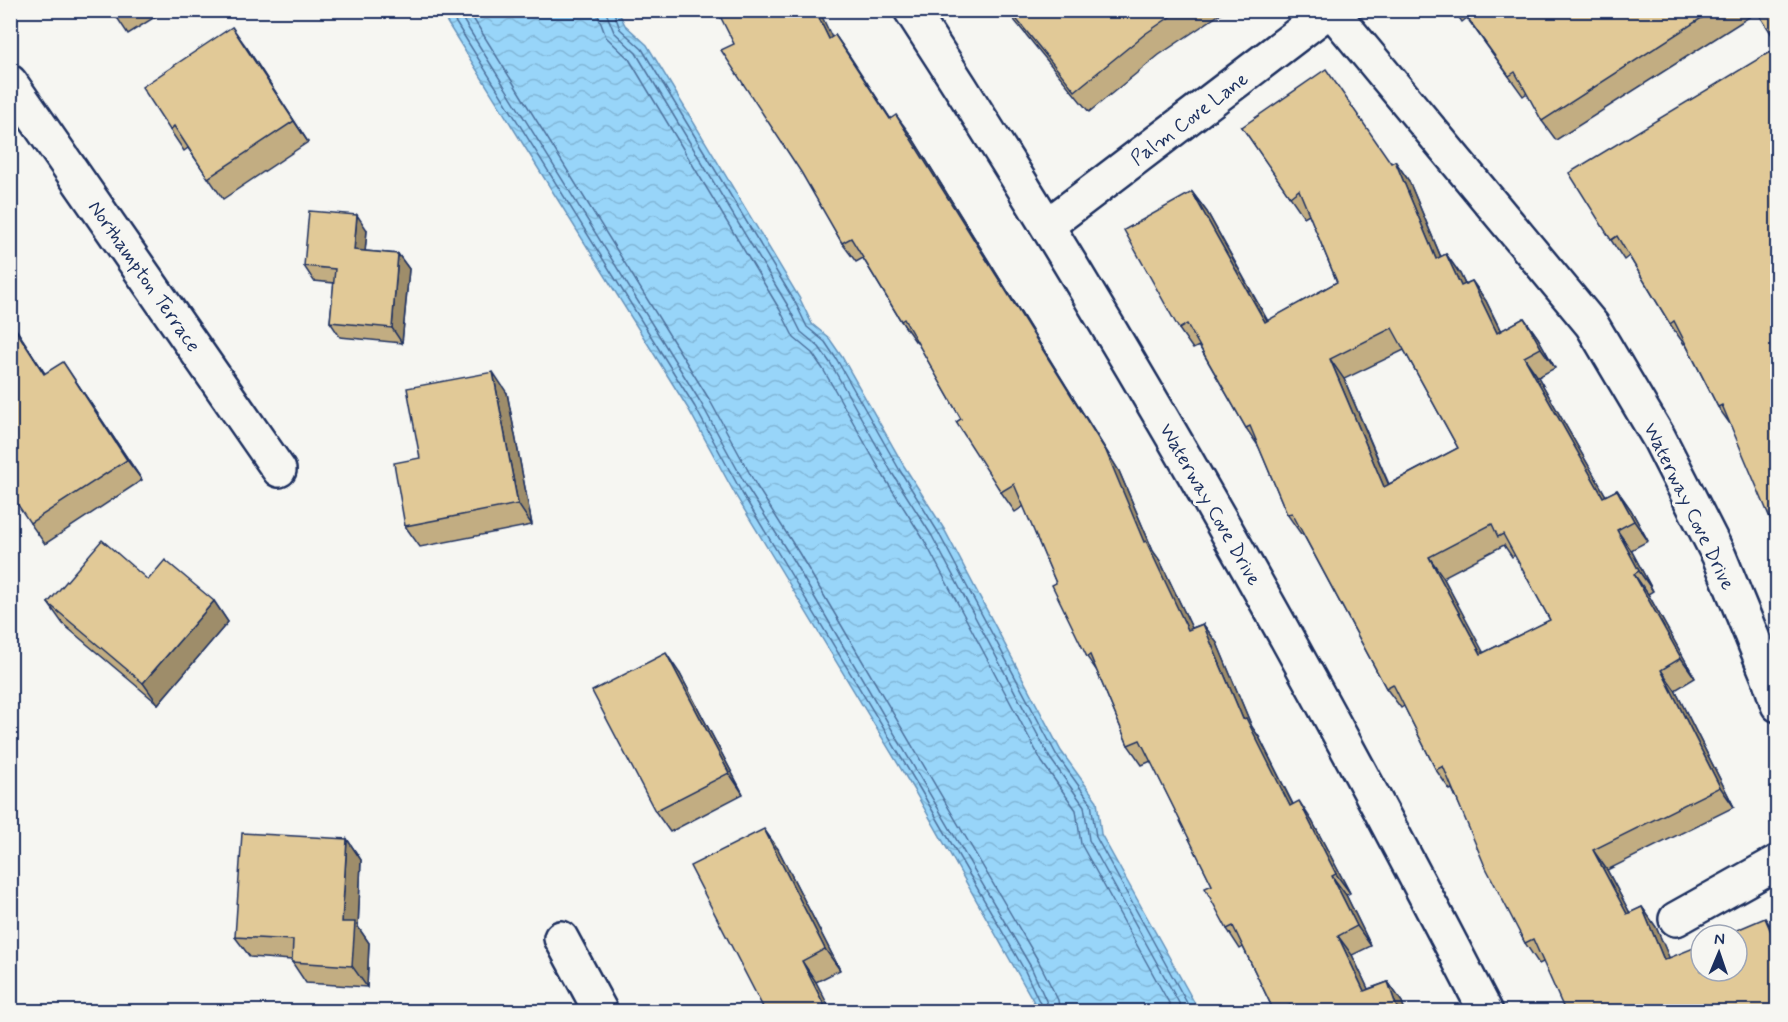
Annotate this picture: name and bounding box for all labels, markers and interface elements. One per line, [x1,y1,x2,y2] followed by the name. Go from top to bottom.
[1125,66,1254,172] street label: Palm Cove Lane
[81,196,206,358] street label: Northampton Terrace
[1636,418,1741,595] street label: Waterway Cove Drive
[1152,419,1267,591] street label: Waterway Cove Drive
[1689,923,1749,983] north arrow
[1714,929,1725,950] text: N

